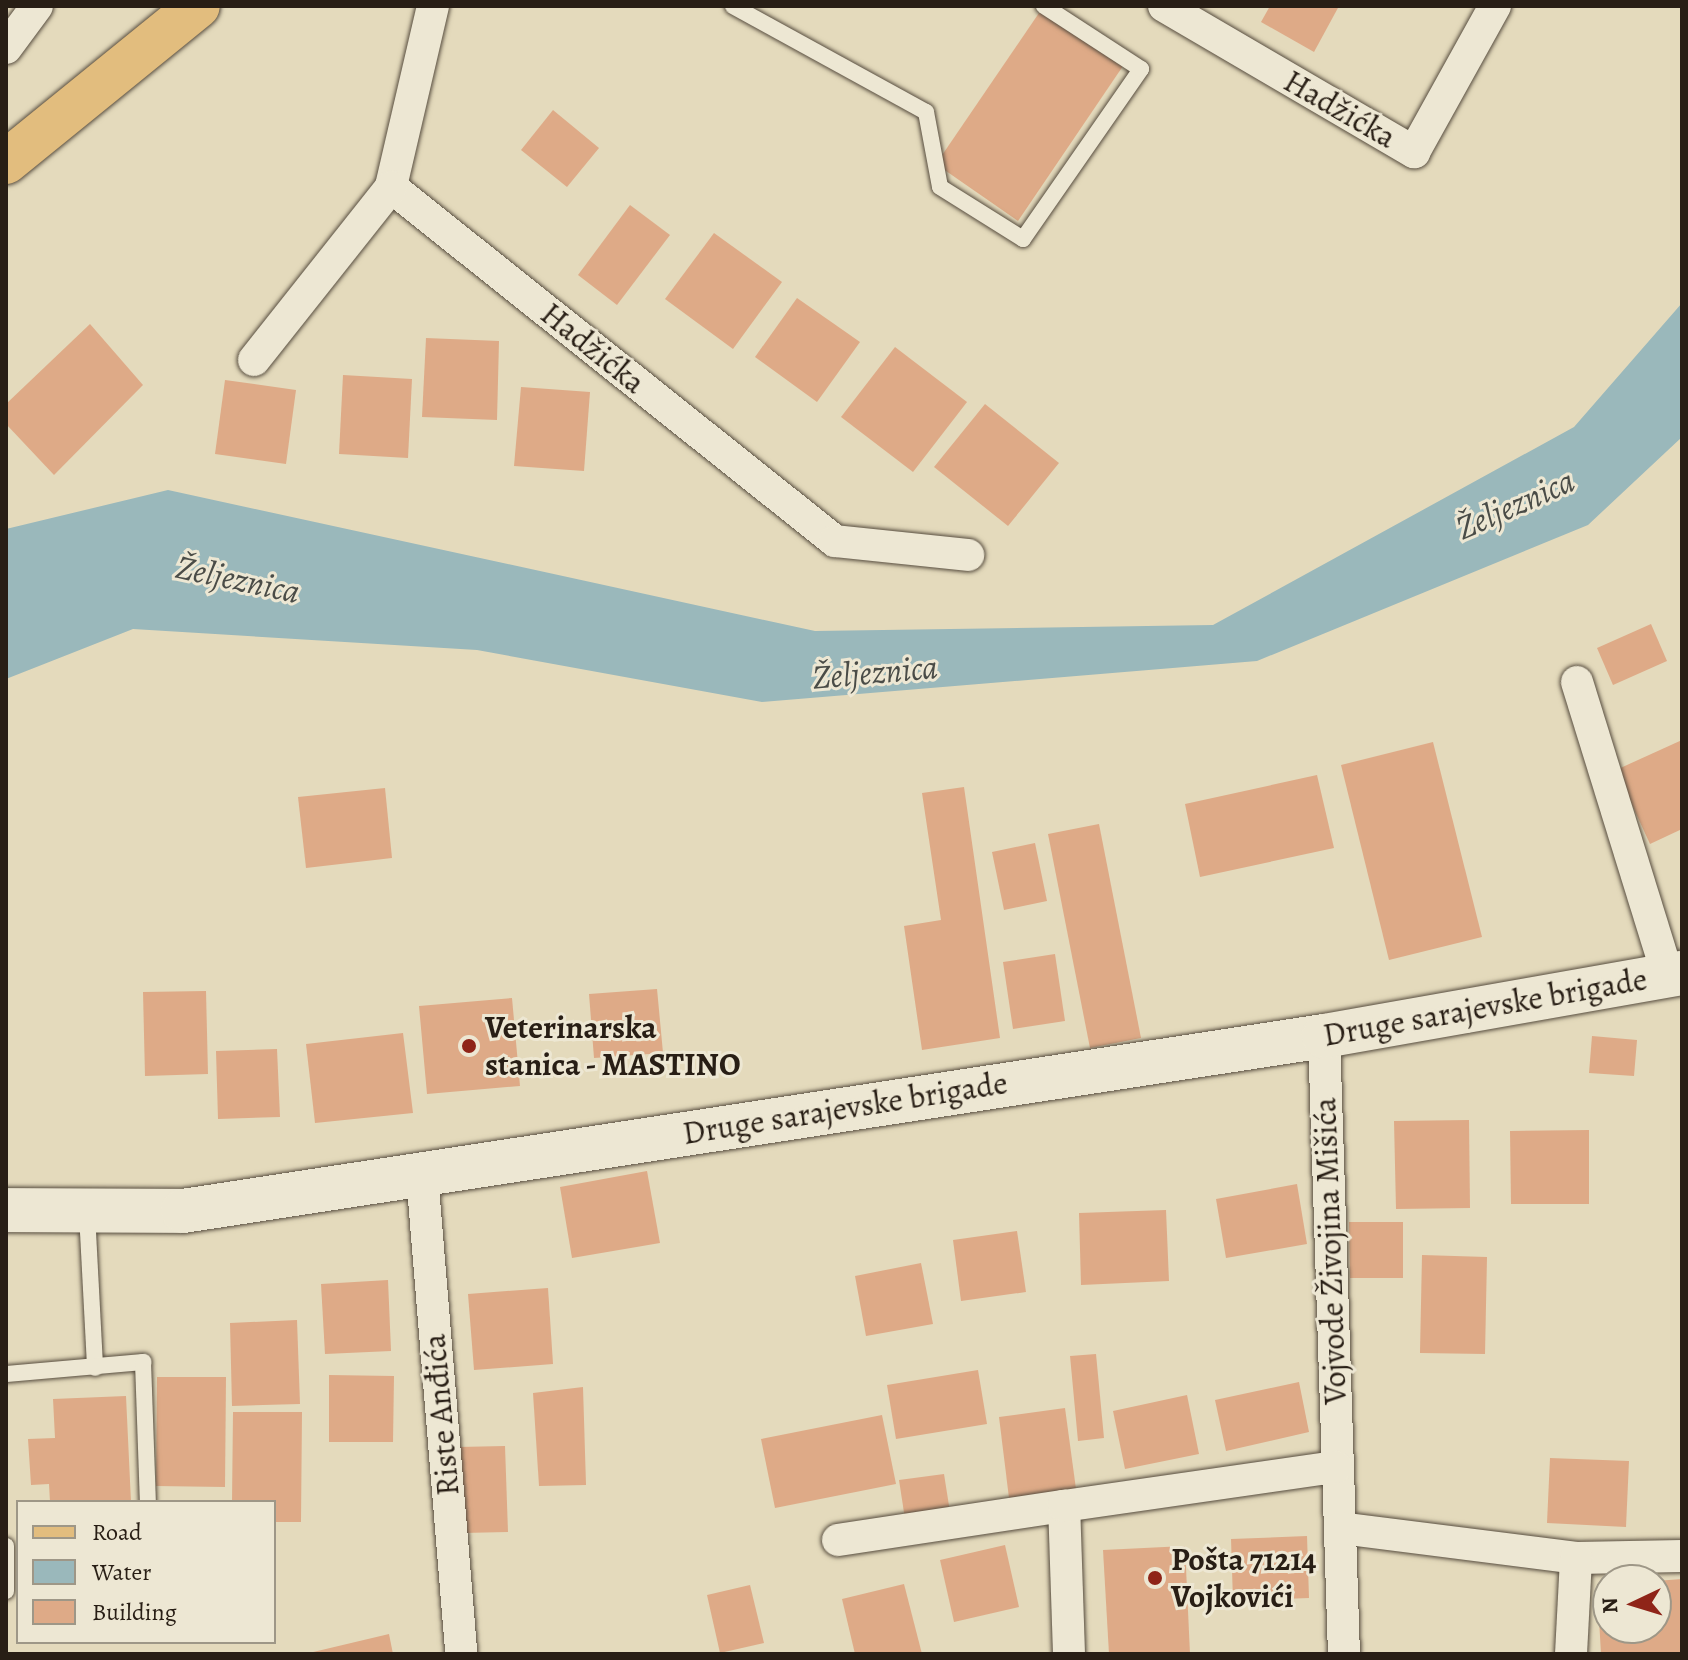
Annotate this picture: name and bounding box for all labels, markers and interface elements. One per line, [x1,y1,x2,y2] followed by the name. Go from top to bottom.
[1277,62,1403,156] street label: Hadžićka
[533,294,653,402] street label: Hadžićka
[1449,460,1581,548] water label: Željeznica
[172,546,304,612] water label: Željeznica
[811,646,939,698] water label: Željeznica
[1320,960,1650,1054] street label: Druge sarajevske brigade
[485,1009,742,1084] place label: Veterinarska stanica - MASTINO
[460,1037,478,1055] marker: Veterinarska stanica - MASTINO
[680,1063,1010,1153] street label: Druge sarajevske brigade
[1305,1097,1355,1405] street label: Vojvode Živojina Mišića
[415,1332,467,1498] street label: Riste Anđića
[16,1500,276,1644] legend
[92,1516,142,1548] text: Road
[1171,1541,1317,1616] place label: Pošta 71214 Vojkovići
[92,1556,152,1588] text: Water
[1592,1564,1672,1644] north arrow
[1146,1569,1164,1587] marker: Pošta 71214 Vojkovići
[92,1596,177,1628] text: Building
[1595,1596,1626,1615] text: N

